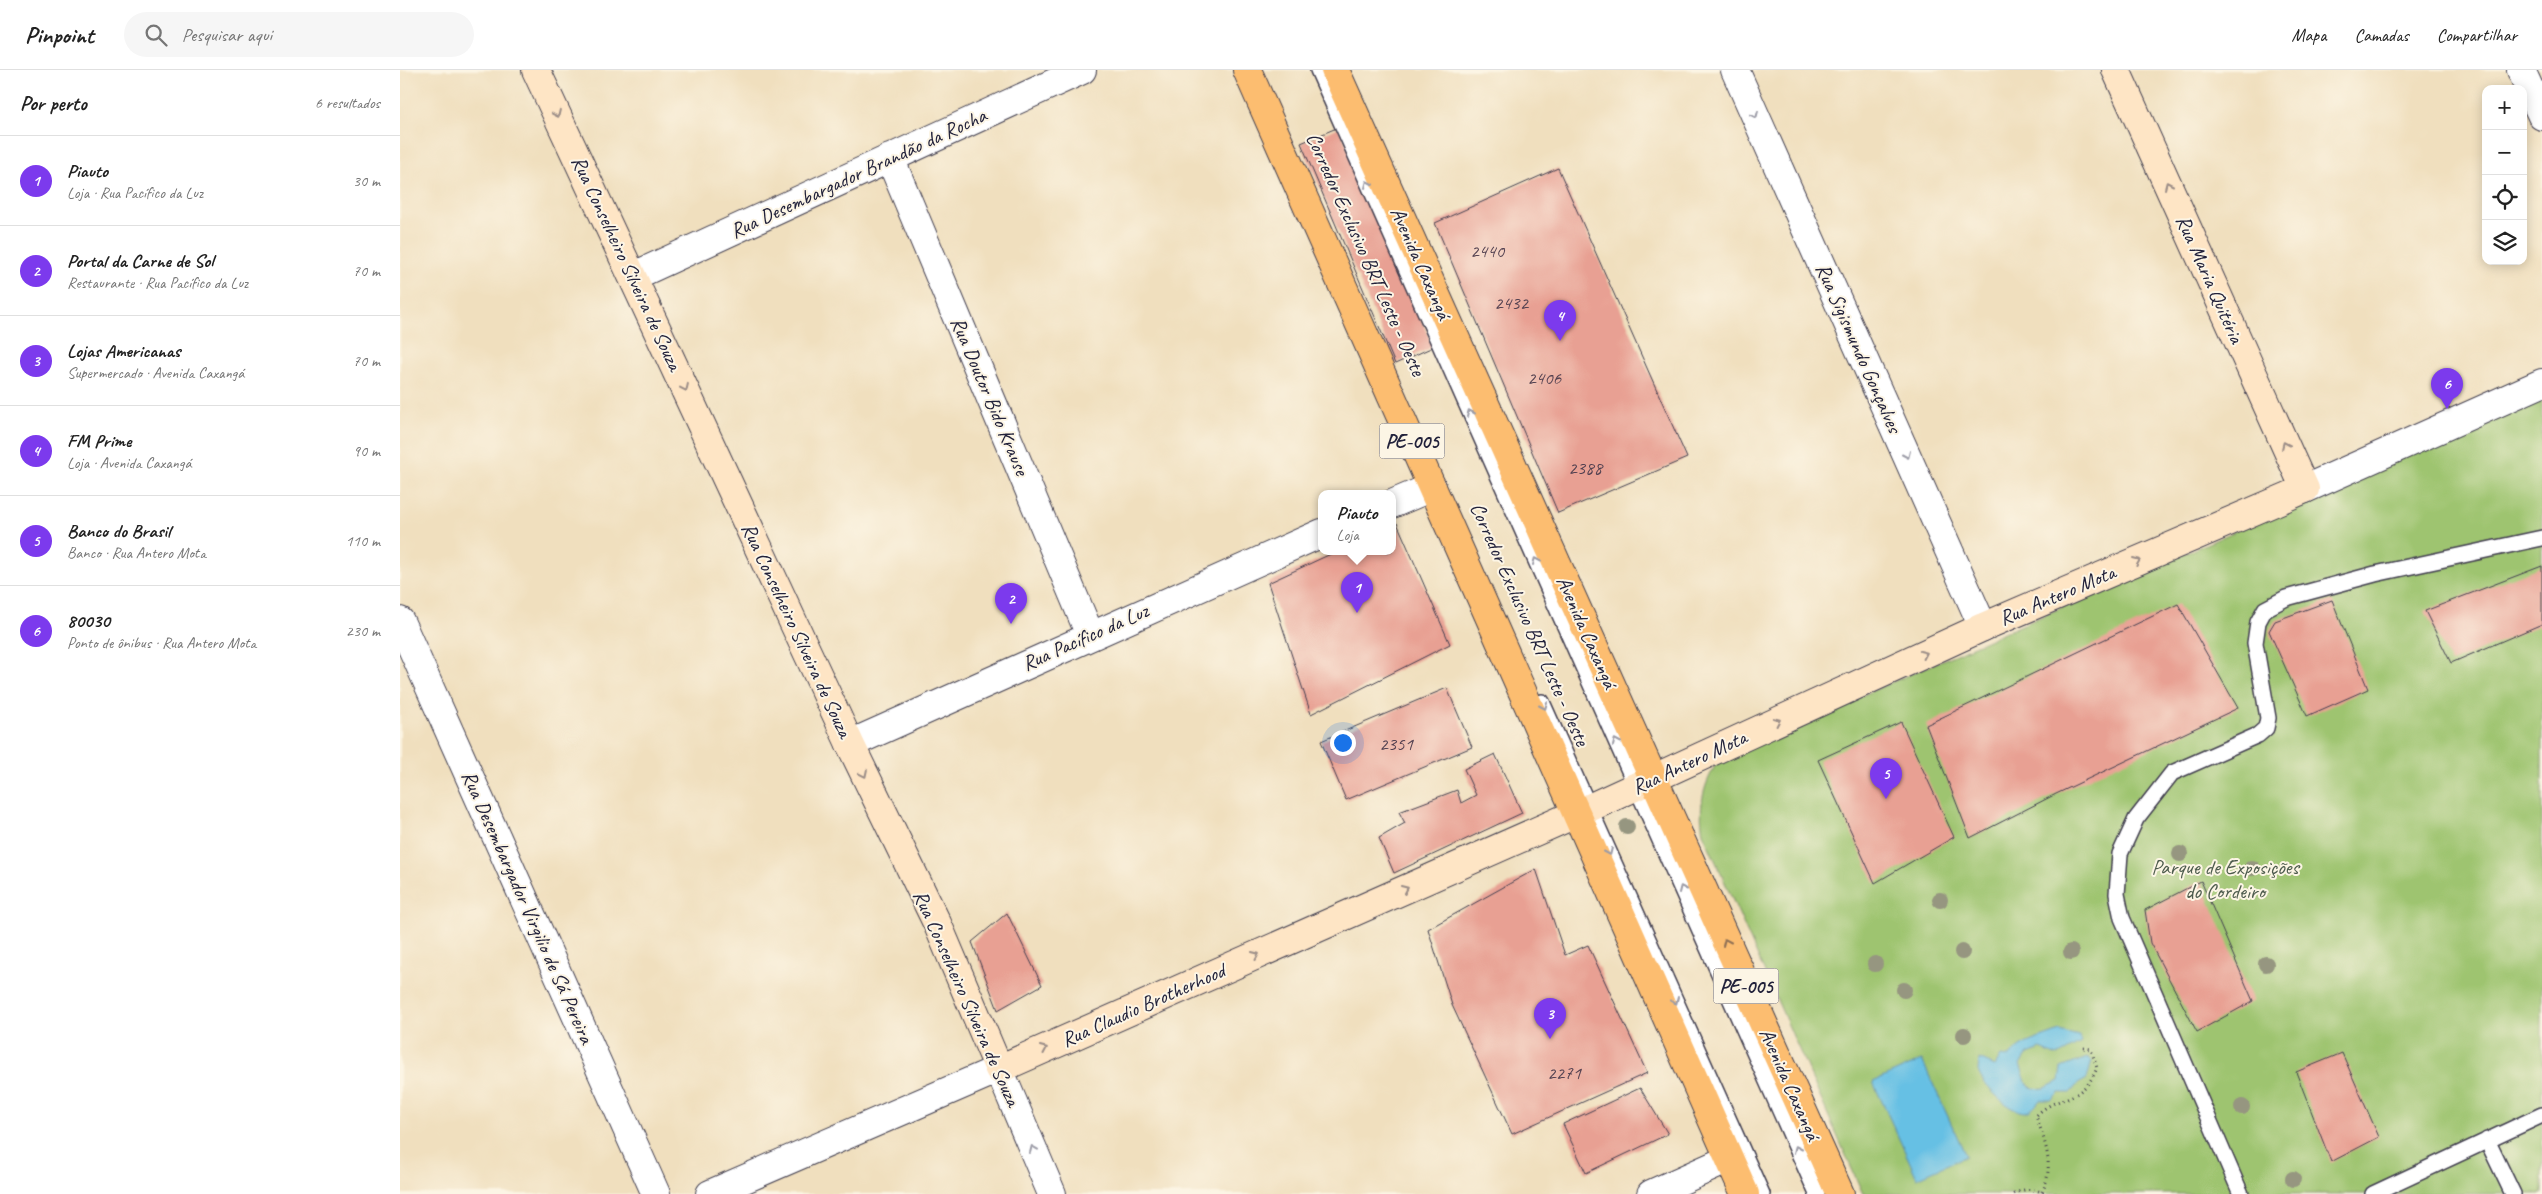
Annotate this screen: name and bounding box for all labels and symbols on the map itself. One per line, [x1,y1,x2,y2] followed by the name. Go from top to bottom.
[726,101,992,244] street label: Rua Desembargador Brandão da Rocha
[551,109,561,118] one-way arrow
[1749,110,1759,119] one-way arrow
[1301,128,1432,381] street label: Corredor Exclusivo BRT Leste - Oeste
[566,151,689,377] street label: Rua Conselheiro Silveira de Souza
[1364,180,1375,189] one-way arrow
[2163,181,2174,190] one-way arrow
[1385,203,1458,325] street label: Avenida Caxangá
[2170,211,2250,349] street label: Rua Maria Quitéria
[1470,239,1506,263] house number: 2440
[1810,259,1909,438] street label: Rua Sigismundo Gonçalves
[1494,291,1530,315] house number: 2432
[1544,300,1576,341] pin: 4
[945,313,1036,481] street label: Rua Doutor Bido Krause
[1527,366,1563,390] house number: 2406
[2431,368,2463,409] pin: 6
[679,383,690,392] one-way arrow
[1466,409,1477,418] one-way arrow
[1380,424,1444,458] road number: PE-005
[2280,441,2291,450] one-way arrow
[1900,450,1911,459] one-way arrow
[1568,456,1605,480] house number: 2388
[1465,498,1596,751] street label: Corredor Exclusivo BRT Leste - Oeste
[736,518,859,744] street label: Rua Conselheiro Silveira de Souza
[2132,556,2141,567] one-way arrow
[1532,557,1543,566] one-way arrow
[1995,558,2121,631] street label: Rua Antero Mota
[1341,572,1373,613] pin: 1
[1551,572,1624,694] street label: Avenida Caxangá
[995,583,1027,624] pin: 2
[1018,597,1153,676] street label: Rua Pacífico da Luz
[1919,649,1928,660] one-way arrow
[1537,701,1548,710] one-way arrow
[1772,717,1781,728] one-way arrow
[1627,723,1753,800] street label: Rua Antero Mota
[1330,730,1356,756] your location
[1379,732,1415,756] house number: 2351
[1612,738,1623,747] one-way arrow
[1870,758,1902,799] pin: 5
[456,766,601,1049] street label: Rua Desembargador Virgilio de Sá Pereira
[858,768,868,777] one-way arrow
[1603,847,1613,856] one-way arrow
[2151,854,2300,904] park label: Parque de Exposições do Cordeiro
[1400,885,1409,896] one-way arrow
[1677,885,1688,894] one-way arrow
[908,886,1027,1112] street label: Rua Conselheiro Silveira de Souza
[1722,938,1733,947] one-way arrow
[1251,951,1260,962] one-way arrow
[1057,956,1232,1053] street label: Rua Claudio Brotherhood
[1714,968,1778,1004] road number: PE-005
[1669,995,1679,1004] one-way arrow
[1534,998,1566,1039] pin: 3
[1754,1024,1827,1146] street label: Avenida Caxangá
[1039,1045,1048,1056] one-way arrow
[1547,1061,1583,1085] house number: 2271
[1028,1145,1039,1154] one-way arrow
[1793,1145,1804,1154] one-way arrow

